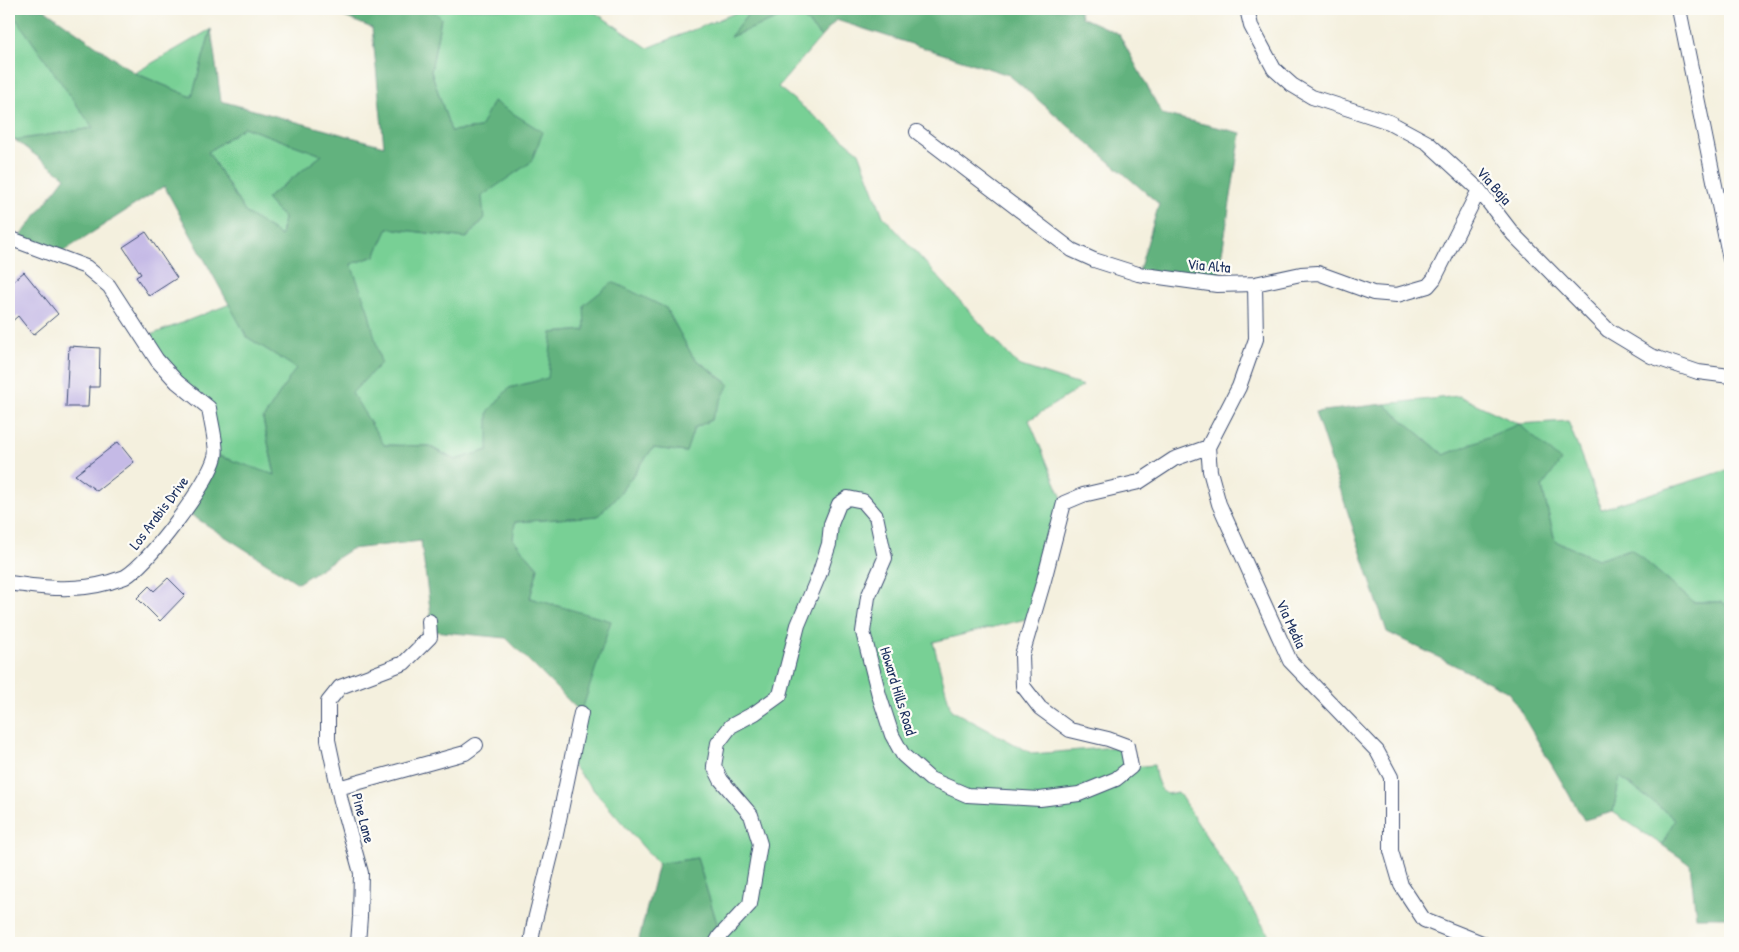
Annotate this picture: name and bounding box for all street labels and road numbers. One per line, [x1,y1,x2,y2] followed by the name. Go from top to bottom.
[1472,162,1517,209] street label: Via Baja
[1186,253,1232,278] street label: Via Alta
[124,472,193,554] street label: Los Arabis Drive
[1271,596,1312,651] street label: Via Media
[875,644,922,738] street label: Howard Hills Road
[347,791,380,845] street label: Pine Lane

